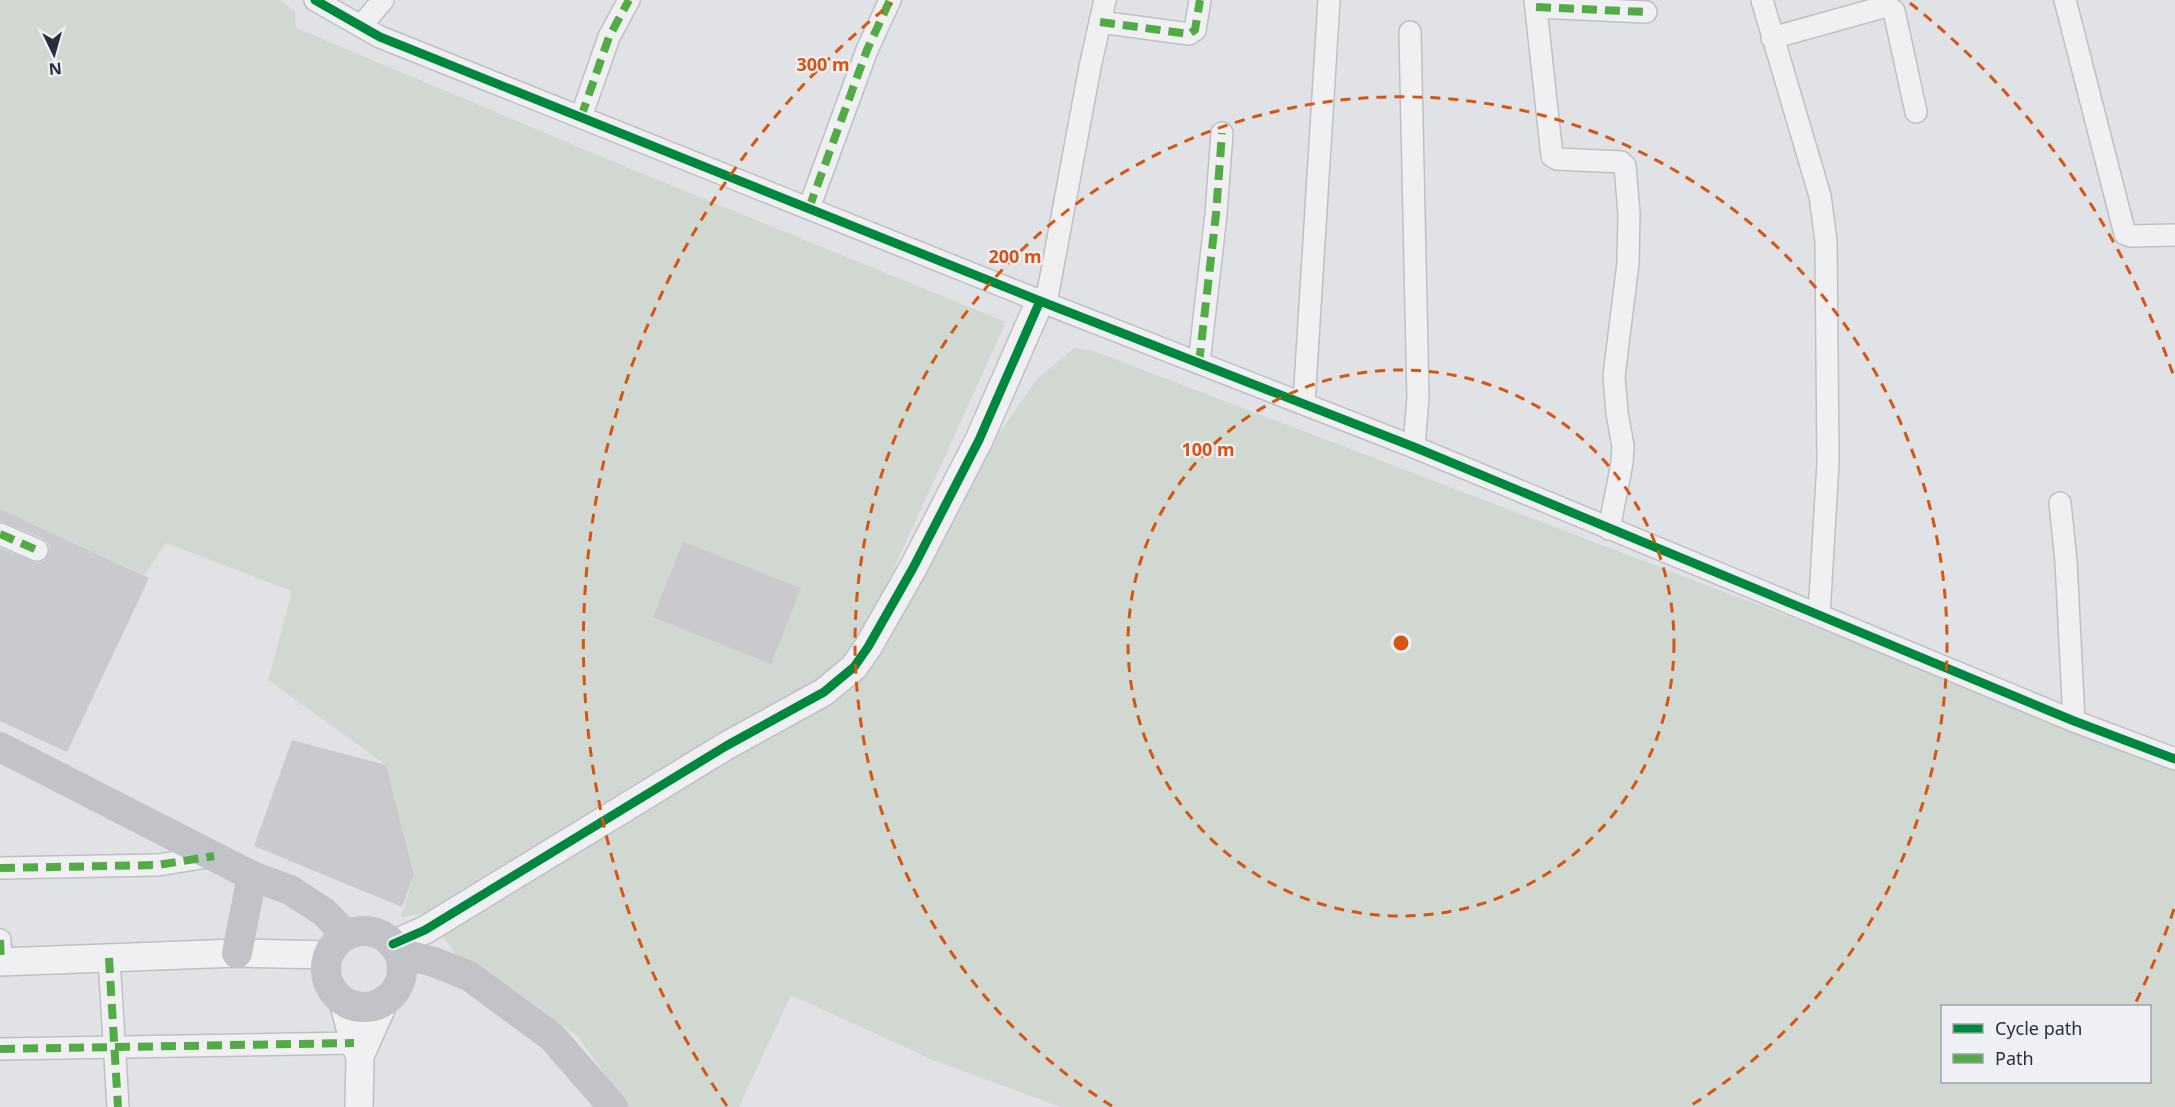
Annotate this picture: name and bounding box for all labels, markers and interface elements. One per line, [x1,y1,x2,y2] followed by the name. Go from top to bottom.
[24,24,84,84] north arrow
[796,52,850,76] text: 300 m
[48,57,63,80] text: N
[988,244,1042,268] text: 200 m
[1181,437,1235,461] text: 100 m
[1391,633,1411,653] centre of rings
[1941,1005,2151,1083] legend
[1995,1016,2082,1040] text: Cycle path
[1995,1046,2034,1070] text: Path

